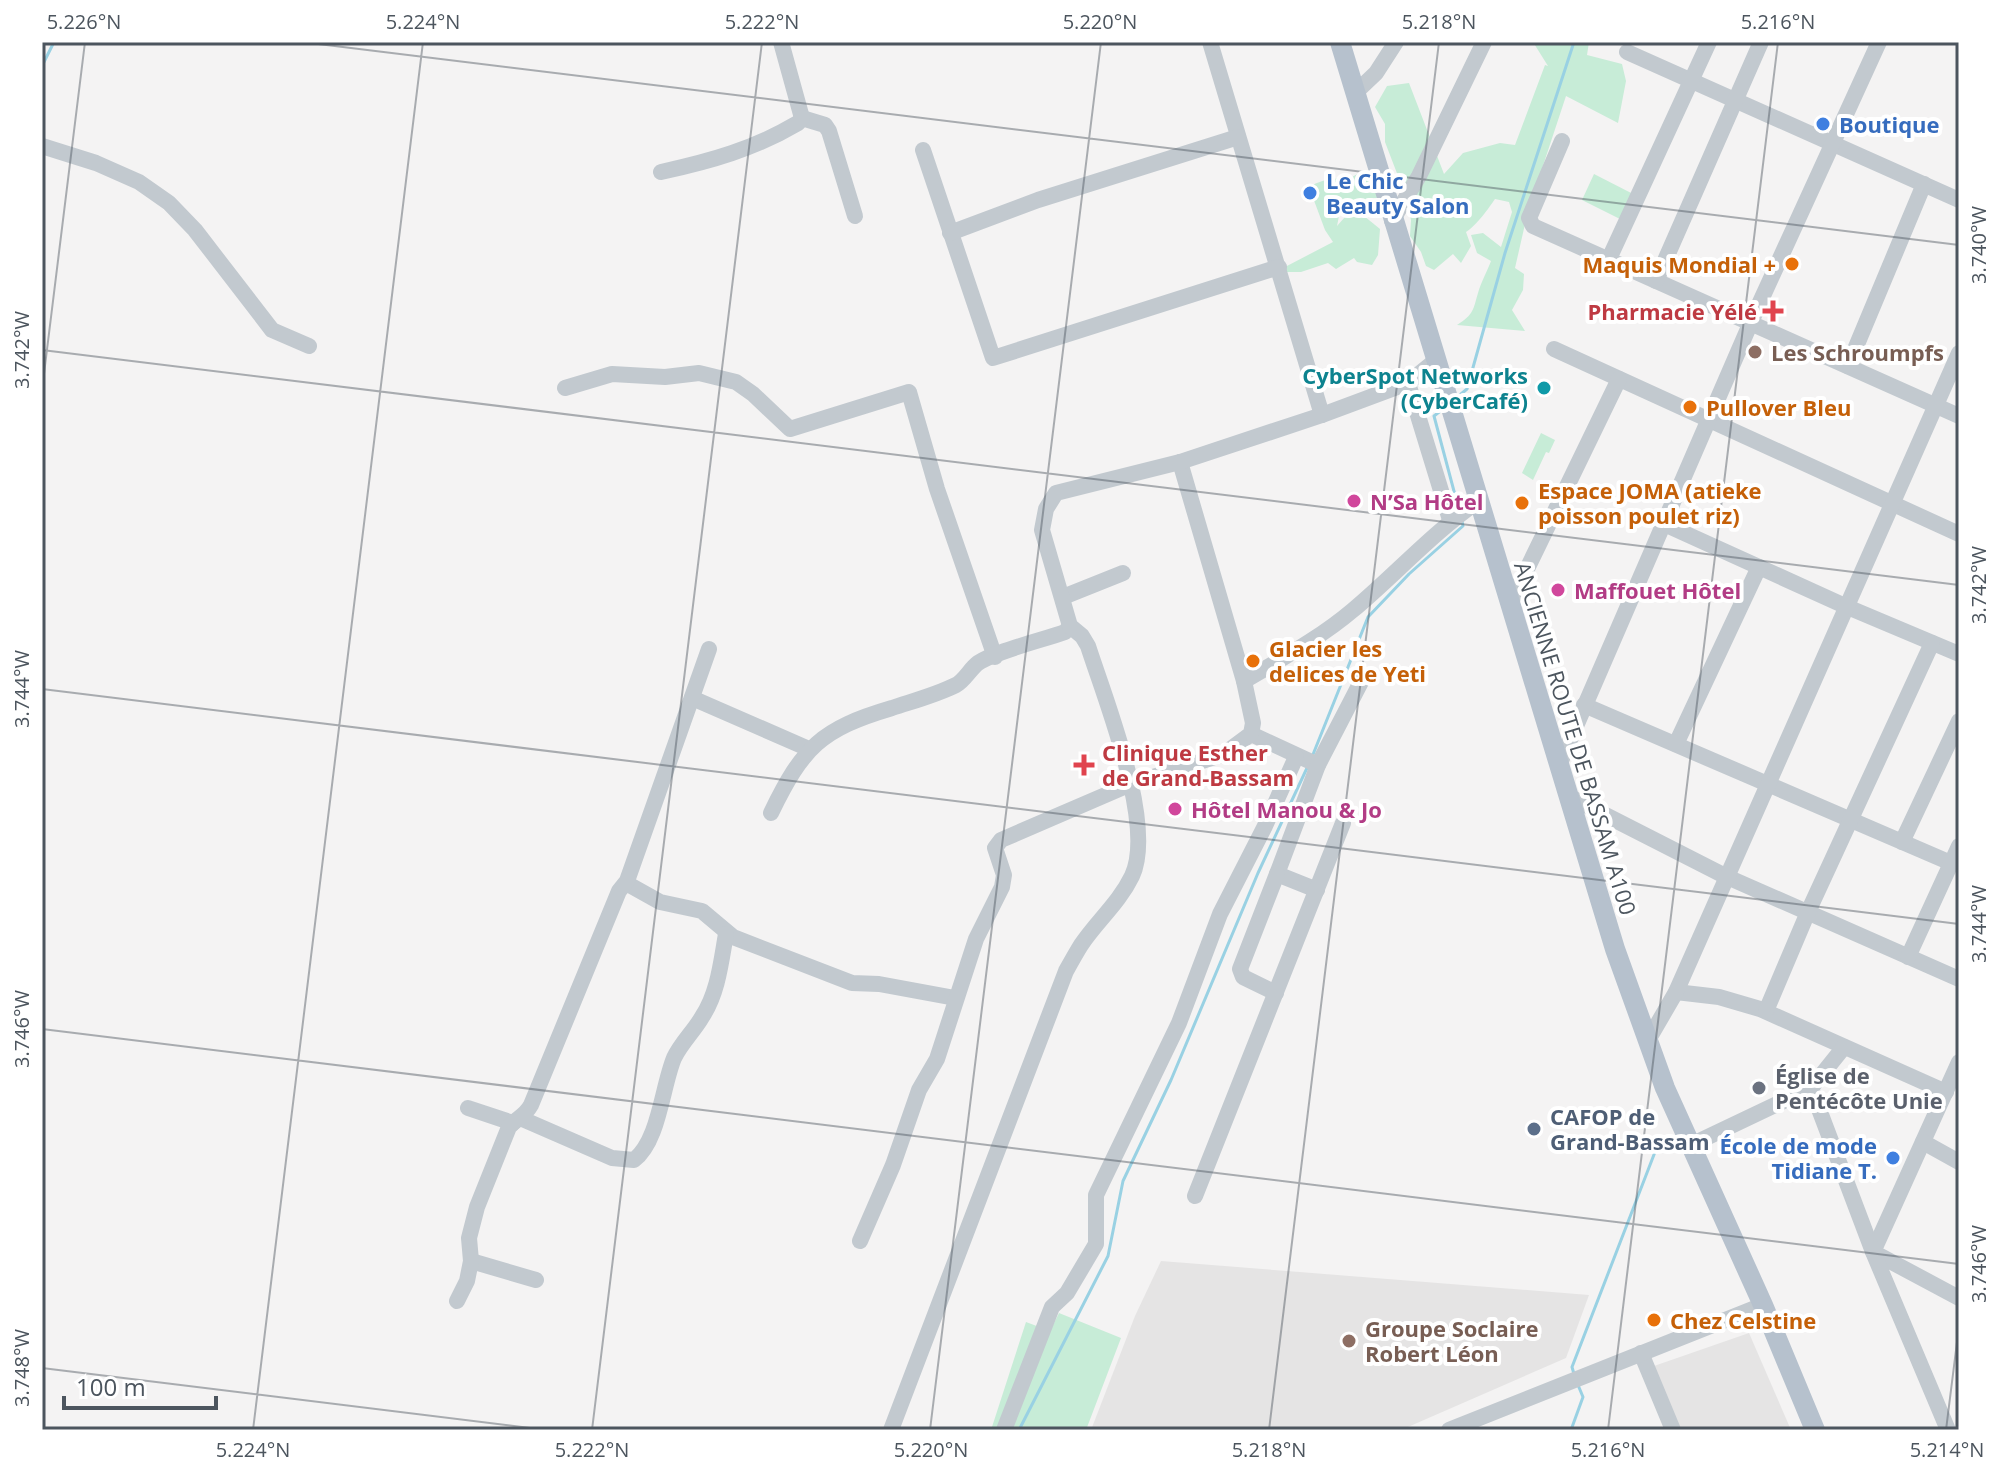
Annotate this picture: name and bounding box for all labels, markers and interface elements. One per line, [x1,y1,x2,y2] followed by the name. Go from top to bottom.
[47,8,121,35] text: 5.226°N
[386,8,460,35] text: 5.224°N
[725,8,799,35] text: 5.222°N
[1063,8,1137,35] text: 5.220°N
[1402,8,1476,35] text: 5.218°N
[1741,8,1815,35] text: 5.216°N
[1839,109,1940,139] place label: Boutique
[1814,115,1832,133] marker: Boutique
[1326,165,1470,220] place label: Le Chic Beauty Salon
[1301,184,1319,202] marker: Le Chic Beauty Salon
[1965,205,1992,284] text: 3.740°W
[1582,249,1776,279] place label: Maquis Mondial +
[1783,255,1801,273] marker: Maquis Mondial +
[1587,296,1757,326] place label: Pharmacie Yélé
[1764,302,1782,320] marker: Pharmacie Yélé
[8,310,35,389] text: 3.742°W
[1771,337,1944,367] place label: Les Schroumpfs
[1746,343,1764,361] marker: Les Schroumpfs
[1302,360,1528,415] place label: CyberSpot Networks (CyberCafé)
[1535,379,1553,397] marker: CyberSpot Networks (CyberCafé)
[1706,392,1852,422] place label: Pullover Bleu
[1681,398,1699,416] marker: Pullover Bleu
[1538,475,1762,530] place label: Espace JOMA (atieke poisson poulet riz)
[1370,486,1484,516] place label: N’Sa Hôtel
[1345,492,1363,510] marker: N’Sa Hôtel
[1513,494,1531,512] marker: Espace JOMA (atieke poisson poulet riz)
[1965,545,1992,624] text: 3.742°W
[1508,558,1644,918] street label: ANCIENNE ROUTE DE BASSAM A100
[1574,575,1741,605] place label: Maffouet Hôtel
[1549,581,1567,599] marker: Maffouet Hôtel
[1269,633,1426,688] place label: Glacier les delices de Yeti
[8,649,35,728] text: 3.744°W
[1244,652,1262,670] marker: Glacier les delices de Yeti
[1102,737,1294,792] place label: Clinique Esther de Grand-Bassam
[1073,754,1095,776] marker: Clinique Esther de Grand-Bassam
[1191,794,1382,824] place label: Hôtel Manou & Jo
[1166,800,1184,818] marker: Hôtel Manou & Jo
[1965,884,1992,963] text: 3.744°W
[8,989,35,1068] text: 3.746°W
[1775,1060,1943,1115] place label: Église de Pentécôte Unie
[1750,1079,1768,1097] marker: Église de Pentécôte Unie
[1550,1101,1710,1156] place label: CAFOP de Grand-Bassam
[1525,1120,1543,1138] marker: CAFOP de Grand-Bassam
[1720,1130,1877,1185] place label: École de mode Tidiane T.
[1884,1149,1902,1167] marker: École de mode Tidiane T.
[1965,1224,1992,1303] text: 3.746°W
[1670,1305,1816,1335] place label: Chez Celstine
[1645,1311,1663,1329] marker: Chez Celstine
[1365,1313,1538,1368] place label: Groupe Soclaire Robert Léon
[8,1328,35,1407] text: 3.748°W
[1340,1332,1358,1350] marker: Groupe Soclaire Robert Léon
[64,1360,216,1410] scale bar
[76,1370,146,1403] text: 100 m
[216,1436,290,1463] text: 5.224°N
[555,1436,629,1463] text: 5.222°N
[894,1436,968,1463] text: 5.220°N
[1232,1436,1306,1463] text: 5.218°N
[1571,1436,1645,1463] text: 5.216°N
[1910,1436,1984,1463] text: 5.214°N

